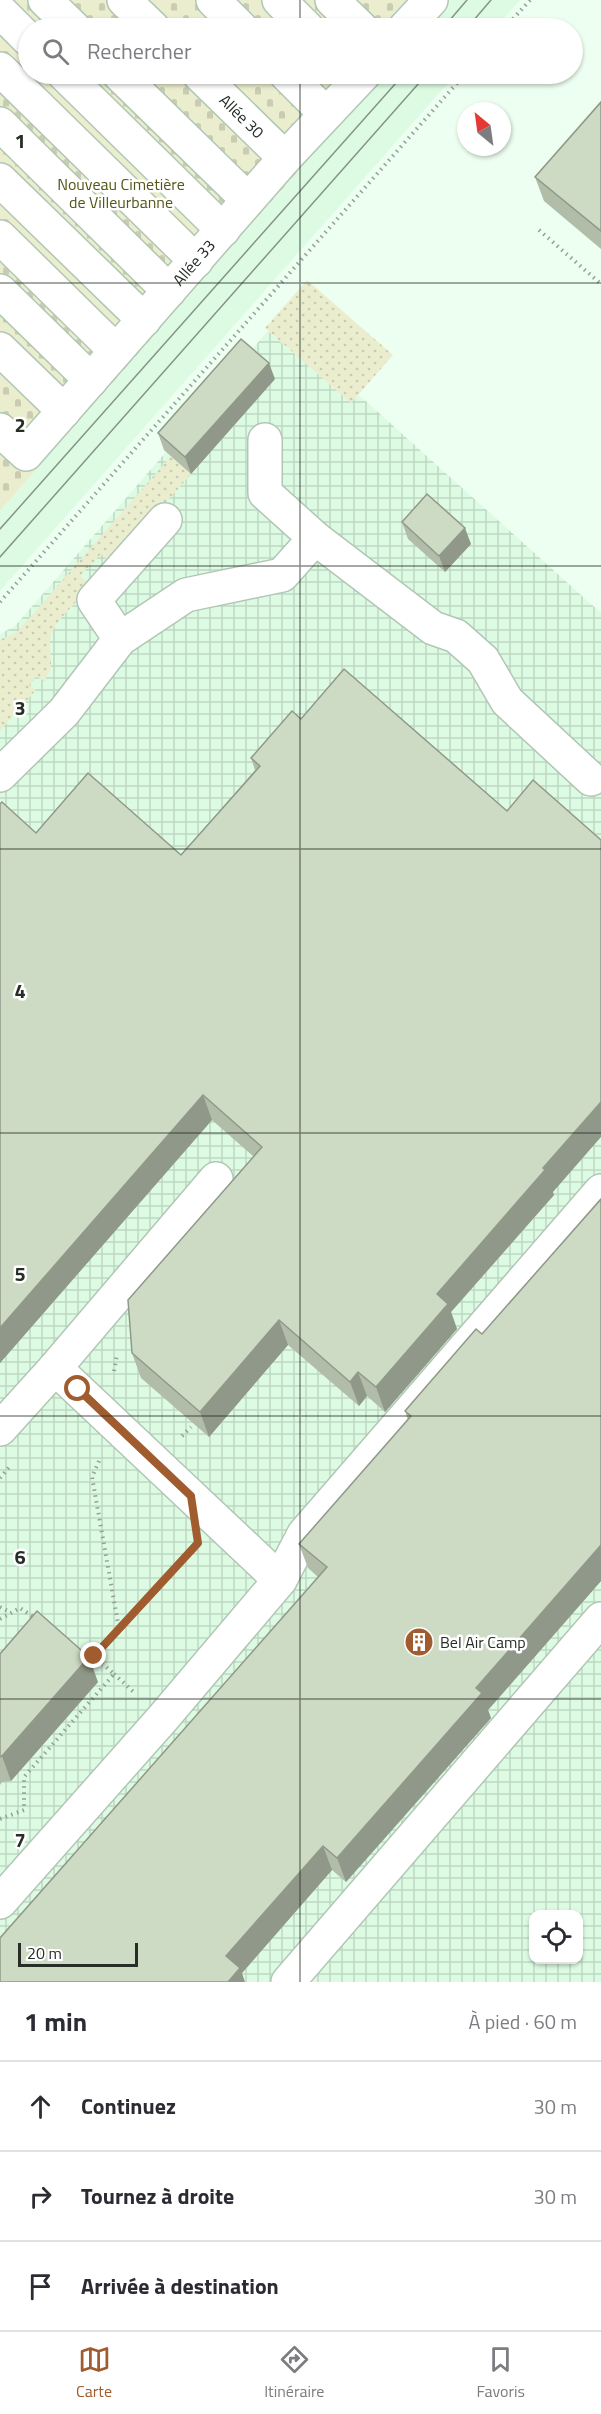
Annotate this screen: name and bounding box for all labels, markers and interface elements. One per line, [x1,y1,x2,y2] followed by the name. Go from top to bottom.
[18,18,583,84] search box
[87,34,192,68] text: Rechercher
[39,35,72,68] icon: search
[214,88,270,144] street label: Allée 30
[457,102,511,156] north arrow
[14,125,26,156] text: 1
[57,172,185,214] park label: Nouveau Cimetière de Villeurbanne
[167,234,221,291] street label: Allée 33
[14,409,26,440] text: 2
[14,692,26,723] text: 3
[14,975,26,1006] text: 4
[14,1258,26,1289] text: 5
[64,1375,90,1401] route start
[14,1541,26,1572] text: 6
[403,1626,435,1658] building icon: Bel Air Camp
[440,1630,526,1654] place label: Bel Air Camp
[80,1642,106,1668] route end
[14,1824,26,1855] text: 7
[529,1910,583,1964] map controls
[529,1910,583,1964] button: locate
[18,1940,138,1968] scale bar
[27,1941,62,1965] text: 20 m
[24,2002,87,2041] text: 1 min
[468,2006,577,2037] text: À pied · 60 m
[81,2089,176,2123] text: Continuez
[24,2090,57,2123] icon: ahead
[533,2091,577,2122] text: 30 m
[81,2179,234,2213] text: Tournez à droite
[24,2180,57,2213] icon: right
[533,2181,577,2212] text: 30 m
[81,2269,279,2303] text: Arrivée à destination
[24,2270,57,2303] icon: arrive
[76,2343,112,2403] tab: Carte
[264,2343,324,2403] tab: Itinéraire
[477,2343,525,2403] tab: Favoris

